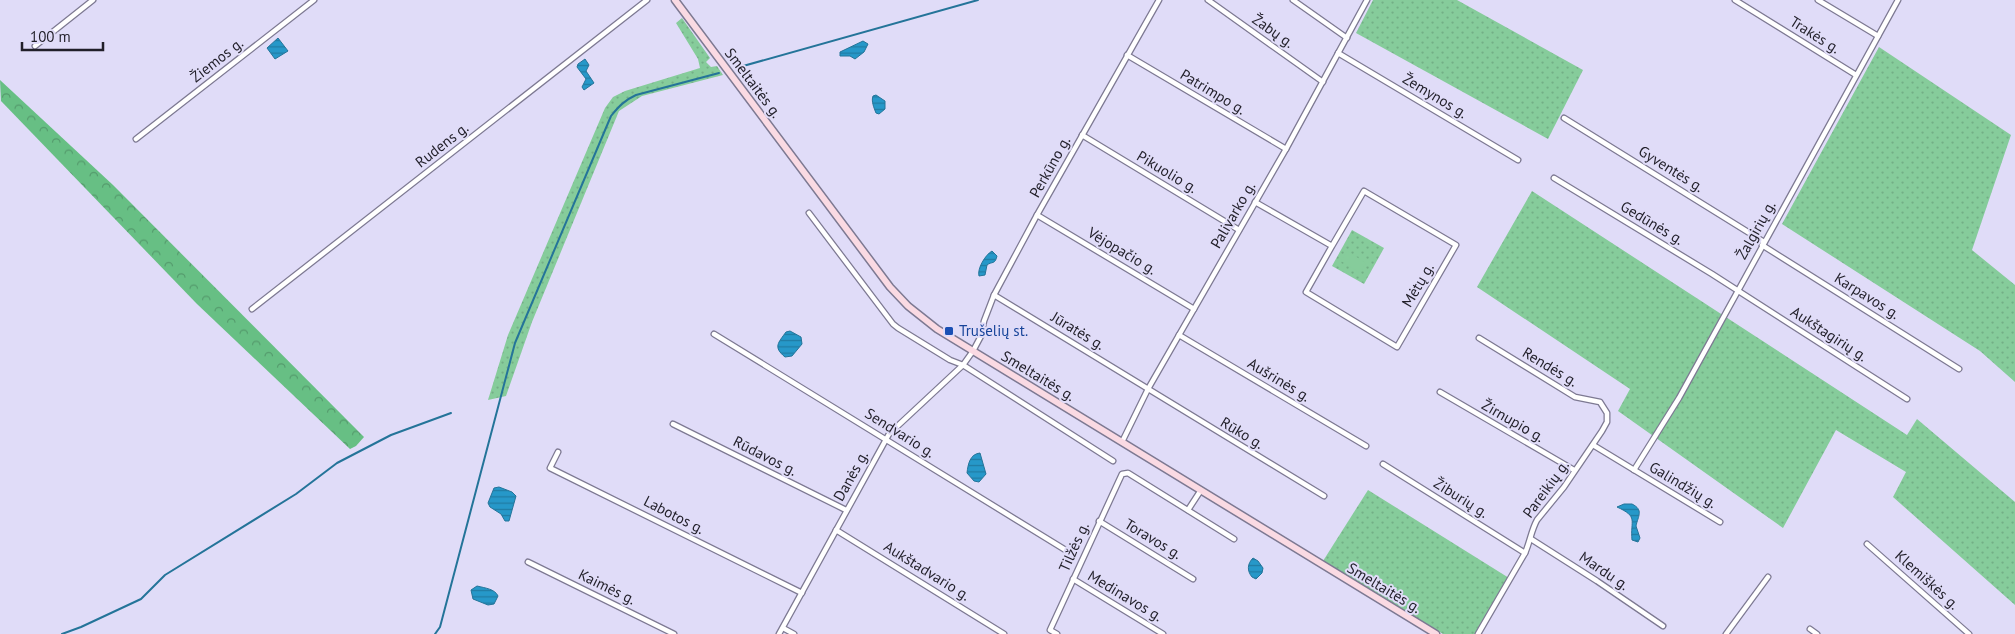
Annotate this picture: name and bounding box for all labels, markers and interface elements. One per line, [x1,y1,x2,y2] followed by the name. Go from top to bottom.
[1249,9,1298,52] street label: Žabų g.
[1787,12,1844,57] street label: Trakės g.
[22,20,104,52] scale bar
[30,27,71,46] text: 100 m
[187,33,247,86] street label: Žiemos g.
[721,44,786,121] street label: Smeltaitės g.
[1177,65,1249,119] street label: Patrimpo g.
[1399,69,1471,122] street label: Žemynos g.
[411,118,472,171] street label: Rudens g.
[1025,133,1074,201] street label: Perkūno g.
[1635,141,1707,196] street label: Gyventės g.
[1133,146,1201,197] street label: Pikuolio g.
[1206,178,1259,251] street label: Palivarko g.
[1617,196,1687,249] street label: Gedūnės g.
[1732,197,1779,262] street label: Žalgirių g.
[1084,222,1160,279] street label: Vėjopačio g.
[1397,259,1438,310] street label: Mėtų g.
[1831,268,1903,323] street label: Karpavos g.
[1787,302,1871,365] street label: Aukštagirių g.
[1047,307,1108,354] street label: Jūratės g.
[959,321,1028,340] place label: Trušelių st.
[943,325,955,337] marker: Trušelių st.
[1519,343,1581,391] street label: Rendės g.
[998,346,1079,405] street label: Smeltaitės g.
[1244,353,1314,406] street label: Aušrinės g.
[1479,395,1548,446] street label: Žirnupio g.
[862,404,939,462] street label: Sendvario g.
[1217,412,1267,453] street label: Rūko g.
[730,431,800,480] street label: Rūdavos g.
[829,447,872,504] street label: Danės g.
[1518,456,1573,521] street label: Pareikių g.
[1646,457,1720,512] street label: Galindžių g.
[1430,473,1492,522] street label: Žiburių g.
[641,491,708,538] street label: Labotos g.
[1121,514,1185,563] street label: Toravos g.
[1054,519,1093,575] street label: Tilžės g.
[881,537,974,605] street label: Aukštadvario g.
[1891,546,1963,613] street label: Klemiškės g.
[1576,547,1633,594] street label: Mardu g.
[1344,558,1425,617] street label: Smeltaitės g.
[575,565,639,609] street label: Kaimės g.
[1084,566,1166,625] street label: Medinavos g.

